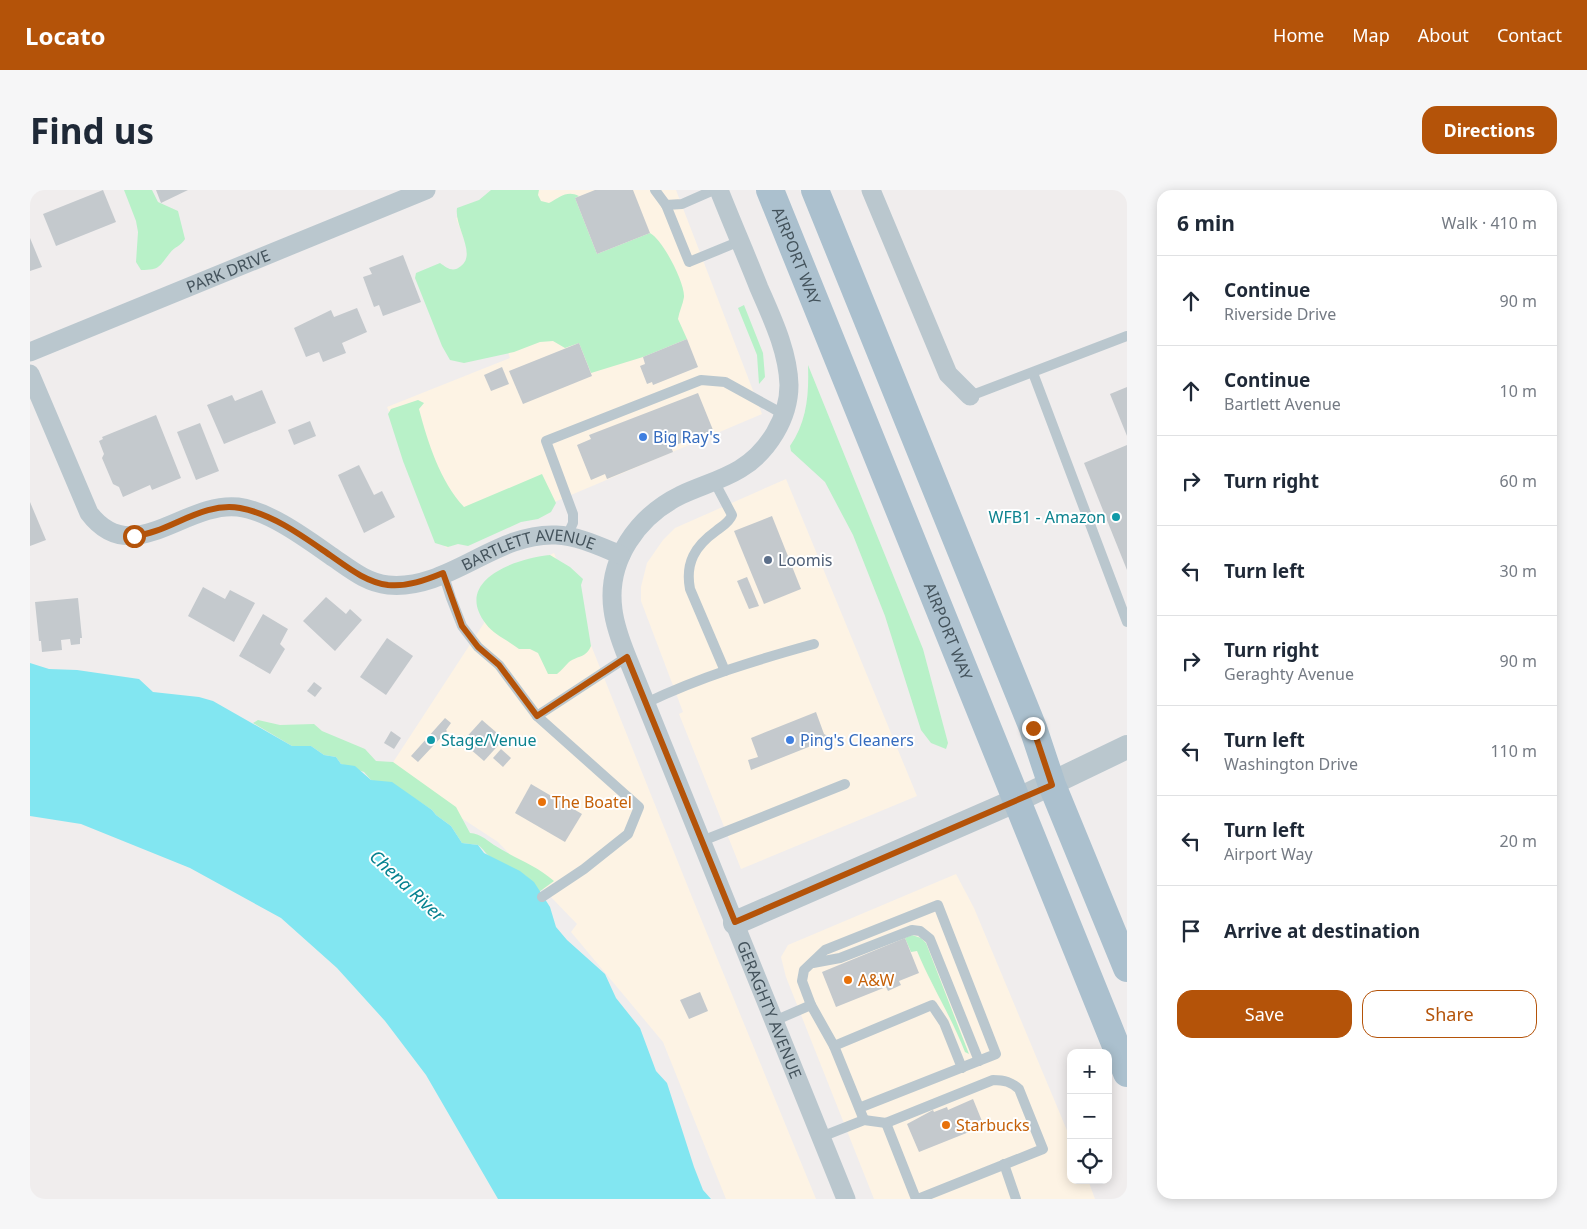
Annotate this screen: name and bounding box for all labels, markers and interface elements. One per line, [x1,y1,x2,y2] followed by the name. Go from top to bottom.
[25,19,106,52] text: Locato
[1273,23,1324,47] text: Home
[1352,23,1390,47] text: Map
[1418,23,1469,47] text: About
[1497,23,1562,47] text: Contact
[1422,106,1557,154] button: Directions
[30,107,154,154] text: Find us
[767,204,827,309] street label: AIRPORT WAY
[1177,209,1235,237] text: 6 min
[1442,212,1537,234] text: Walk · 410 m
[183,244,273,298] street label: PARK DRIVE
[1224,277,1310,303] text: Continue
[1177,287,1205,315] icon: ahead
[1500,290,1537,312] text: 90 m
[1224,303,1336,325] text: Riverside Drive
[1224,367,1310,393] text: Continue
[1177,377,1205,405] icon: ahead
[1500,380,1537,402] text: 10 m
[1224,393,1341,415] text: Bartlett Avenue
[653,426,720,448] place label: Big Ray's
[637,431,649,443] marker: Big Ray's
[1177,467,1205,495] icon: right
[1224,468,1319,494] text: Turn right
[1500,470,1537,492] text: 60 m
[989,506,1106,528] place label: WFB1 - Amazon
[1110,511,1122,523] marker: WFB1 - Amazon
[457,524,599,576] street label: BARTLETT AVENUE
[123,525,146,548] route start
[778,549,833,571] place label: Loomis
[762,554,774,566] marker: Loomis
[1177,557,1205,585] icon: left
[1224,558,1305,584] text: Turn left
[1500,560,1537,582] text: 30 m
[919,579,978,684] street label: AIRPORT WAY
[1224,637,1319,663] text: Turn right
[1177,647,1205,675] icon: right
[1500,650,1537,672] text: 90 m
[1224,663,1354,685] text: Geraghty Avenue
[1022,717,1045,740] route end
[1224,727,1305,753] text: Turn left
[441,729,536,751] place label: Stage/Venue
[800,729,914,751] place label: Ping's Cleaners
[425,734,437,746] marker: Stage/Venue
[784,734,796,746] marker: Ping's Cleaners
[1177,737,1205,765] icon: left
[1490,740,1537,762] text: 110 m
[1224,753,1358,775] text: Washington Drive
[552,791,632,813] place label: The Boatel
[536,796,548,808] marker: The Boatel
[1224,817,1305,843] text: Turn left
[1177,827,1205,855] icon: left
[1500,830,1537,852] text: 20 m
[1224,843,1313,865] text: Airport Way
[365,844,451,927] water label: Chena River
[1177,917,1205,945] icon: arrive
[1224,918,1420,944] text: Arrive at destination
[732,937,807,1082] street label: GERAGHTY AVENUE
[858,969,895,991] place label: A&W
[842,974,854,986] marker: A&W
[1177,990,1352,1038] button: Save
[1362,990,1537,1038] button: Share
[1067,1049,1112,1184] map controls
[1067,1049,1112,1094] button: +
[1067,1094,1112,1139] button: −
[956,1114,1030,1136] place label: Starbucks
[940,1119,952,1131] marker: Starbucks
[1067,1139,1112,1184] button: locate

